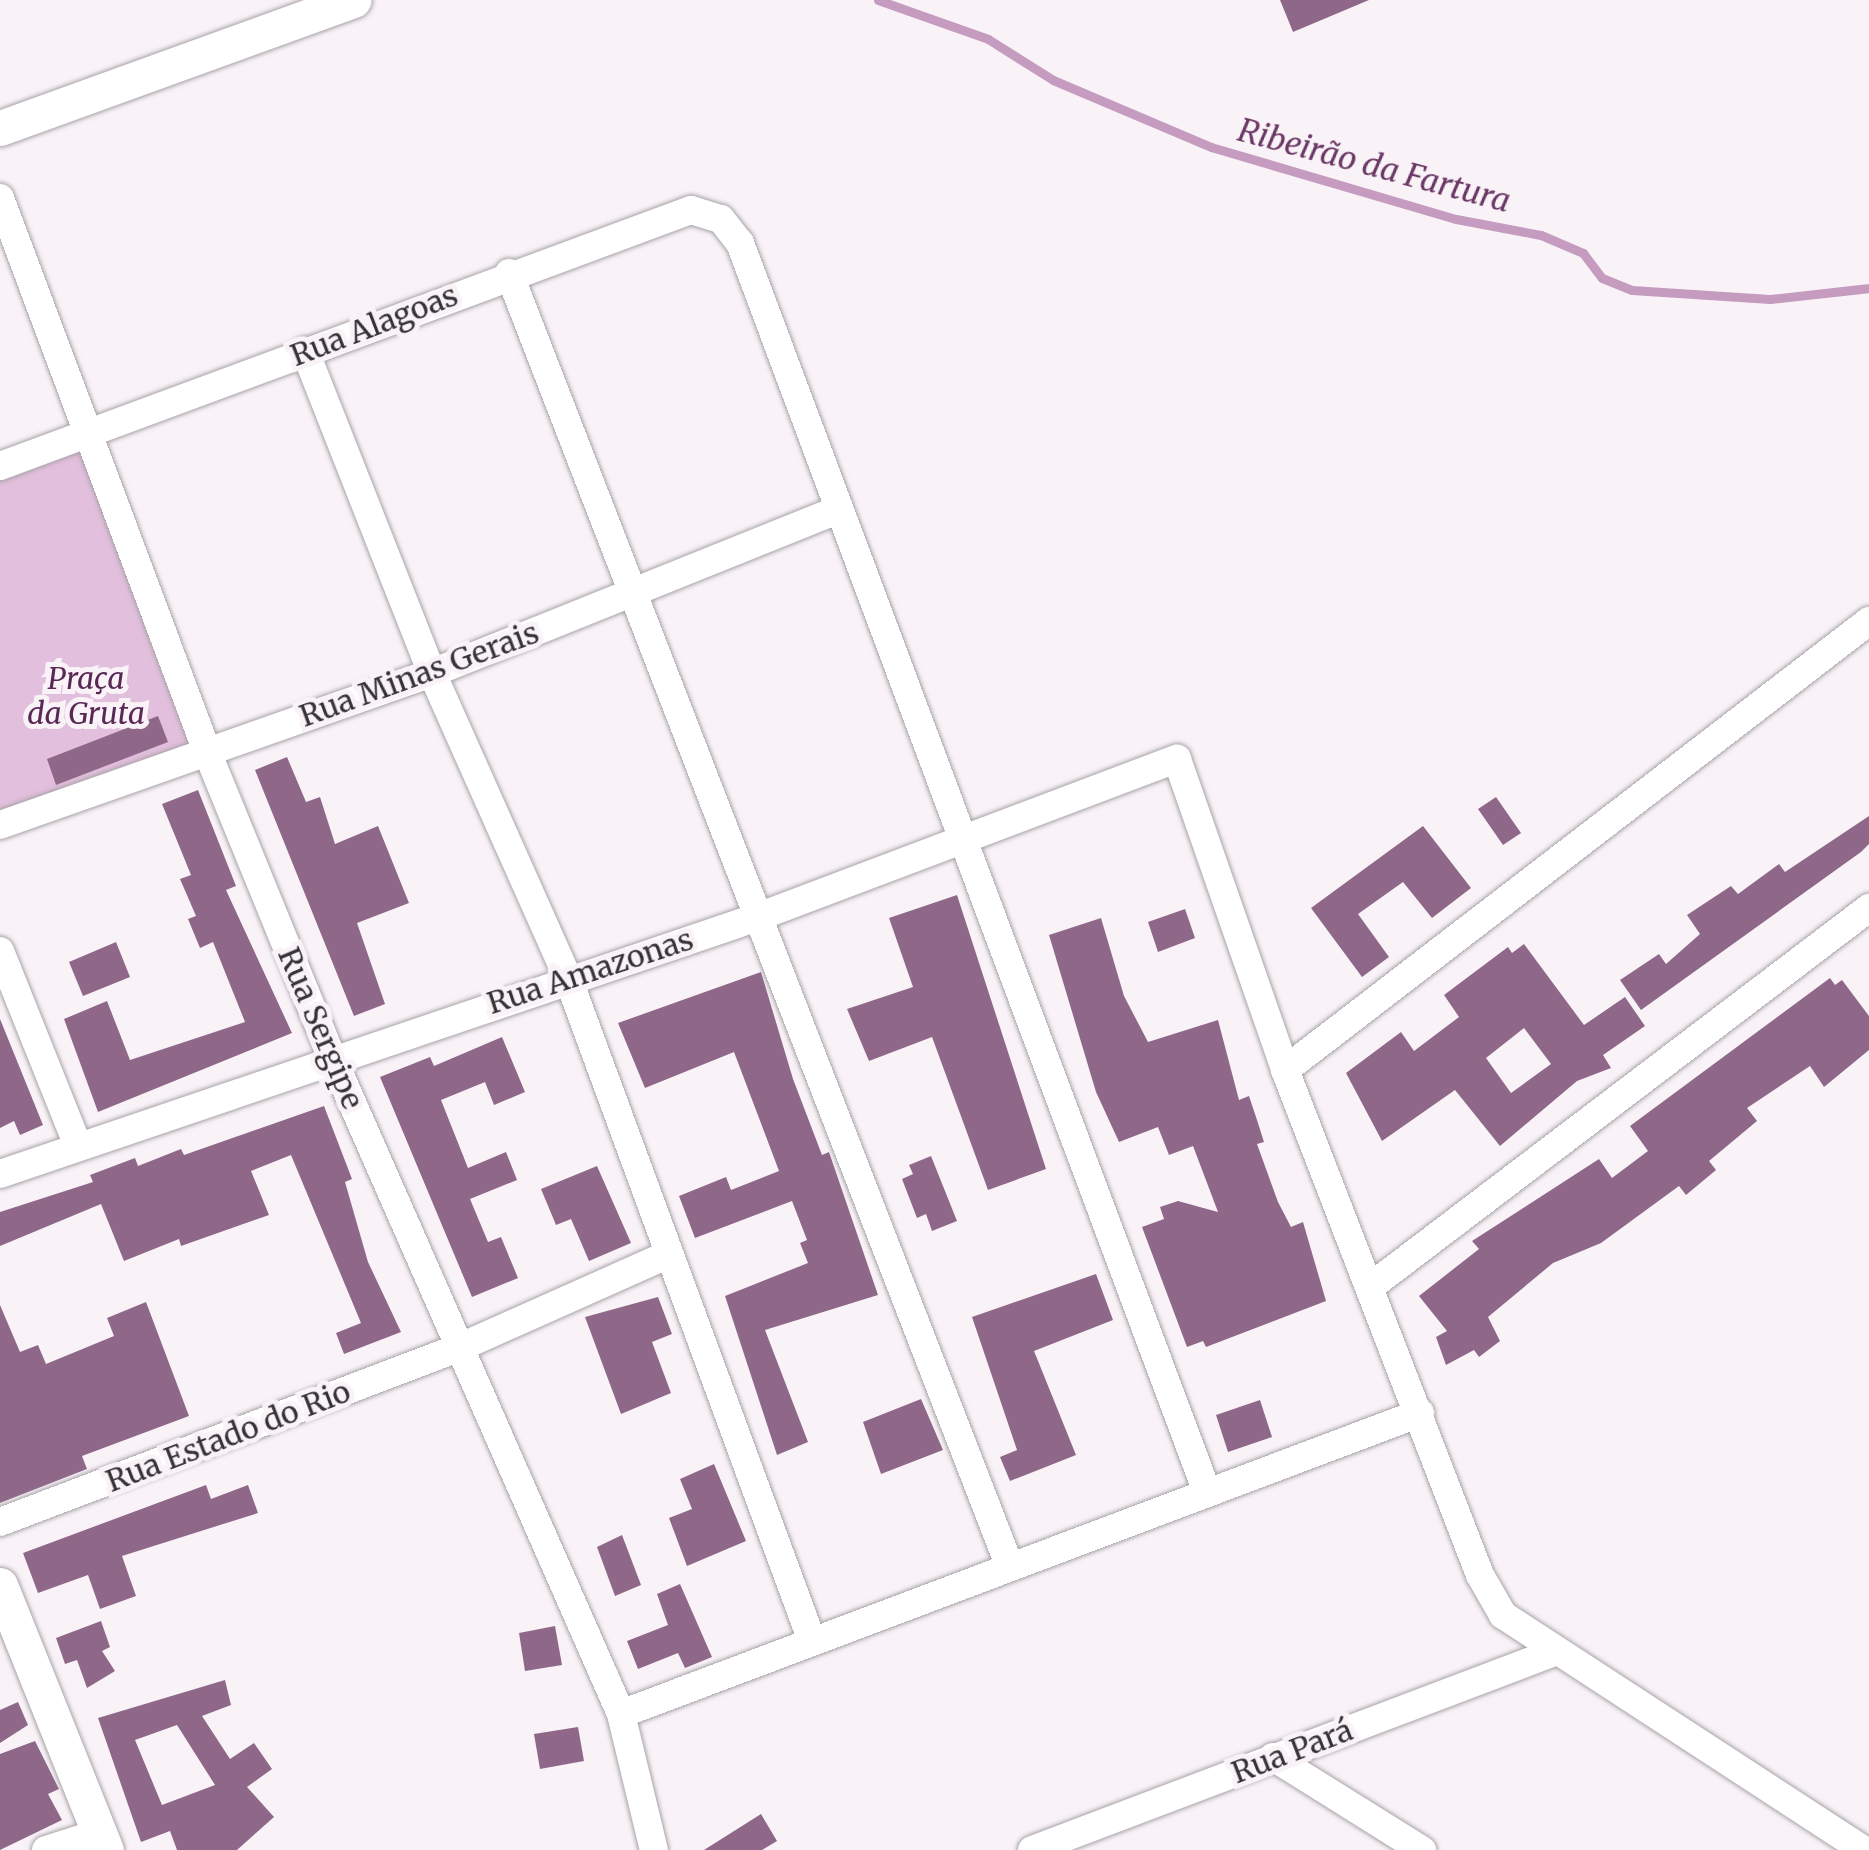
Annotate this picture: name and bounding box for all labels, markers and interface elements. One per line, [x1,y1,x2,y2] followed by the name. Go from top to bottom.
[1234,111,1514,221] water label: Ribeirão da Fartura
[285,277,463,373] street label: Rua Alagoas
[295,614,543,734] street label: Rua Minas Gerais
[27,660,145,730] park label: Praça da Gruta
[483,921,697,1021] street label: Rua Amazonas
[271,942,371,1114] street label: Rua Sergipe
[101,1373,355,1499] street label: Rua Estado do Rio
[1226,1711,1358,1791] street label: Rua Pará

